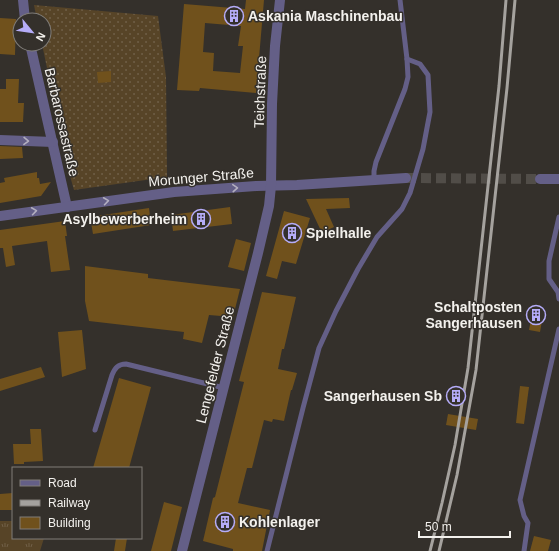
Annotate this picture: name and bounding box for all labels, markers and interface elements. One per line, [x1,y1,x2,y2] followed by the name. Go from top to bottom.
[223,5,245,27] building icon: Askania Maschinenbau
[248,8,403,24] place label: Askania Maschinenbau
[12,12,52,52] north arrow
[34,30,48,43] text: N
[251,55,269,128] street label: Teichstraße
[42,66,82,178] street label: Barbarossastraße
[23,137,29,145] one-way arrow
[148,164,255,190] street label: Morunger Straße
[232,183,238,192] one-way arrow
[103,197,109,206] one-way arrow
[31,207,37,216] one-way arrow
[190,208,212,230] building icon: Asylbewerberheim
[63,211,187,227] place label: Asylbewerberheim
[281,222,303,244] building icon: Spielhalle
[306,225,372,241] place label: Spielhalle
[426,299,522,331] place label: Schaltposten Sangerhausen
[525,304,547,326] building icon: Schaltposten Sangerhausen
[193,305,237,425] street label: Lengefelder Straße
[445,385,467,407] building icon: Sangerhausen Sb
[324,388,442,404] place label: Sangerhausen Sb
[12,467,142,539] legend
[48,476,77,490] text: Road
[48,496,90,510] text: Railway
[214,511,236,533] building icon: Kohlenlager
[419,513,510,539] scale bar
[239,514,320,530] place label: Kohlenlager
[48,516,91,530] text: Building
[425,520,452,534] text: 50 m

